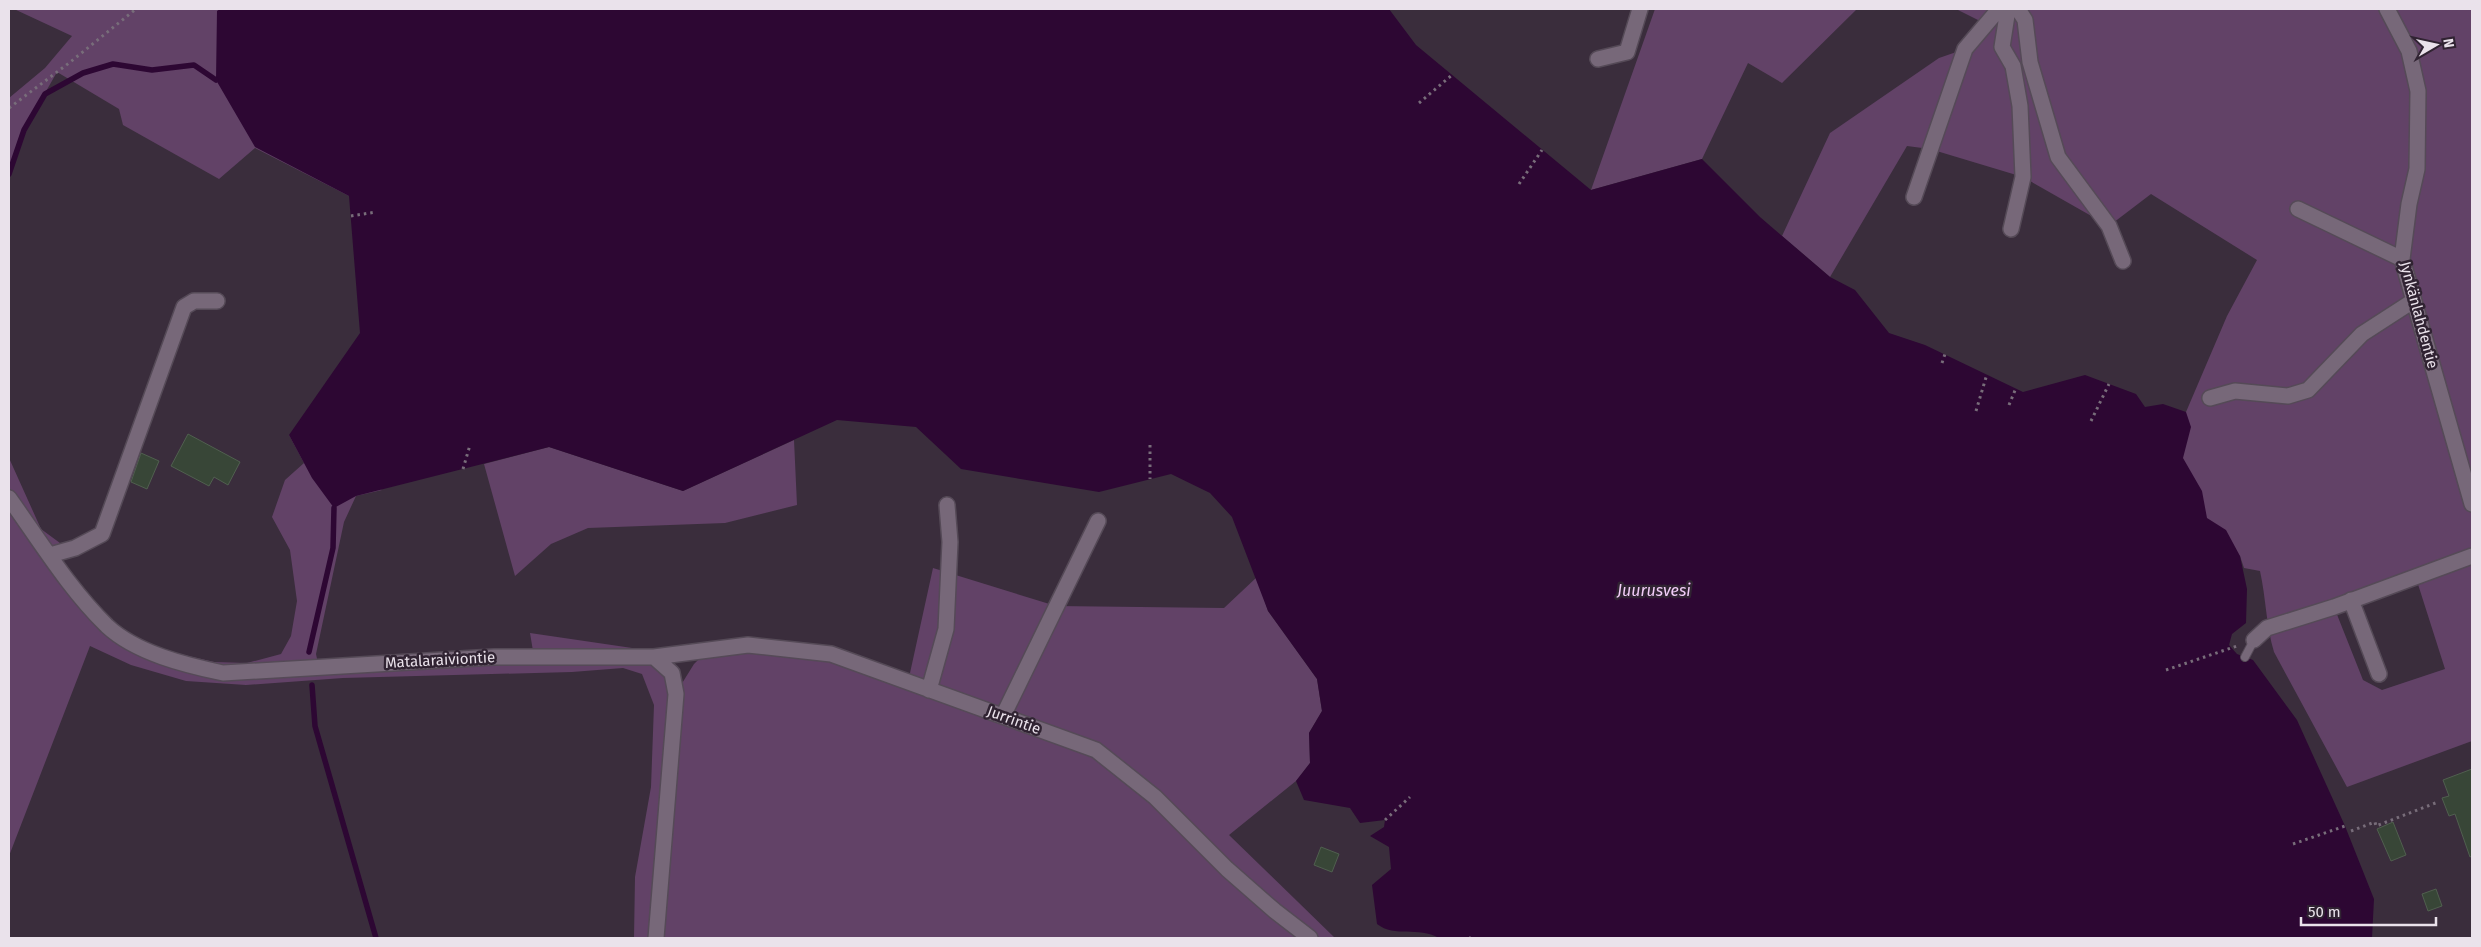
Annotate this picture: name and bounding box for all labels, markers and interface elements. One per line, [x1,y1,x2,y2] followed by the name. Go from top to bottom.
[2411,20,2461,70] north arrow
[2439,37,2457,49] text: N
[2396,259,2442,371] street label: Jynkänlahdentie
[1616,581,1691,600] water label: Juurusvesi
[384,648,496,672] street label: Matalaraiviontie
[985,702,1043,738] street label: Jurrintie
[2301,894,2436,926] scale bar
[2308,903,2341,921] text: 50 m

